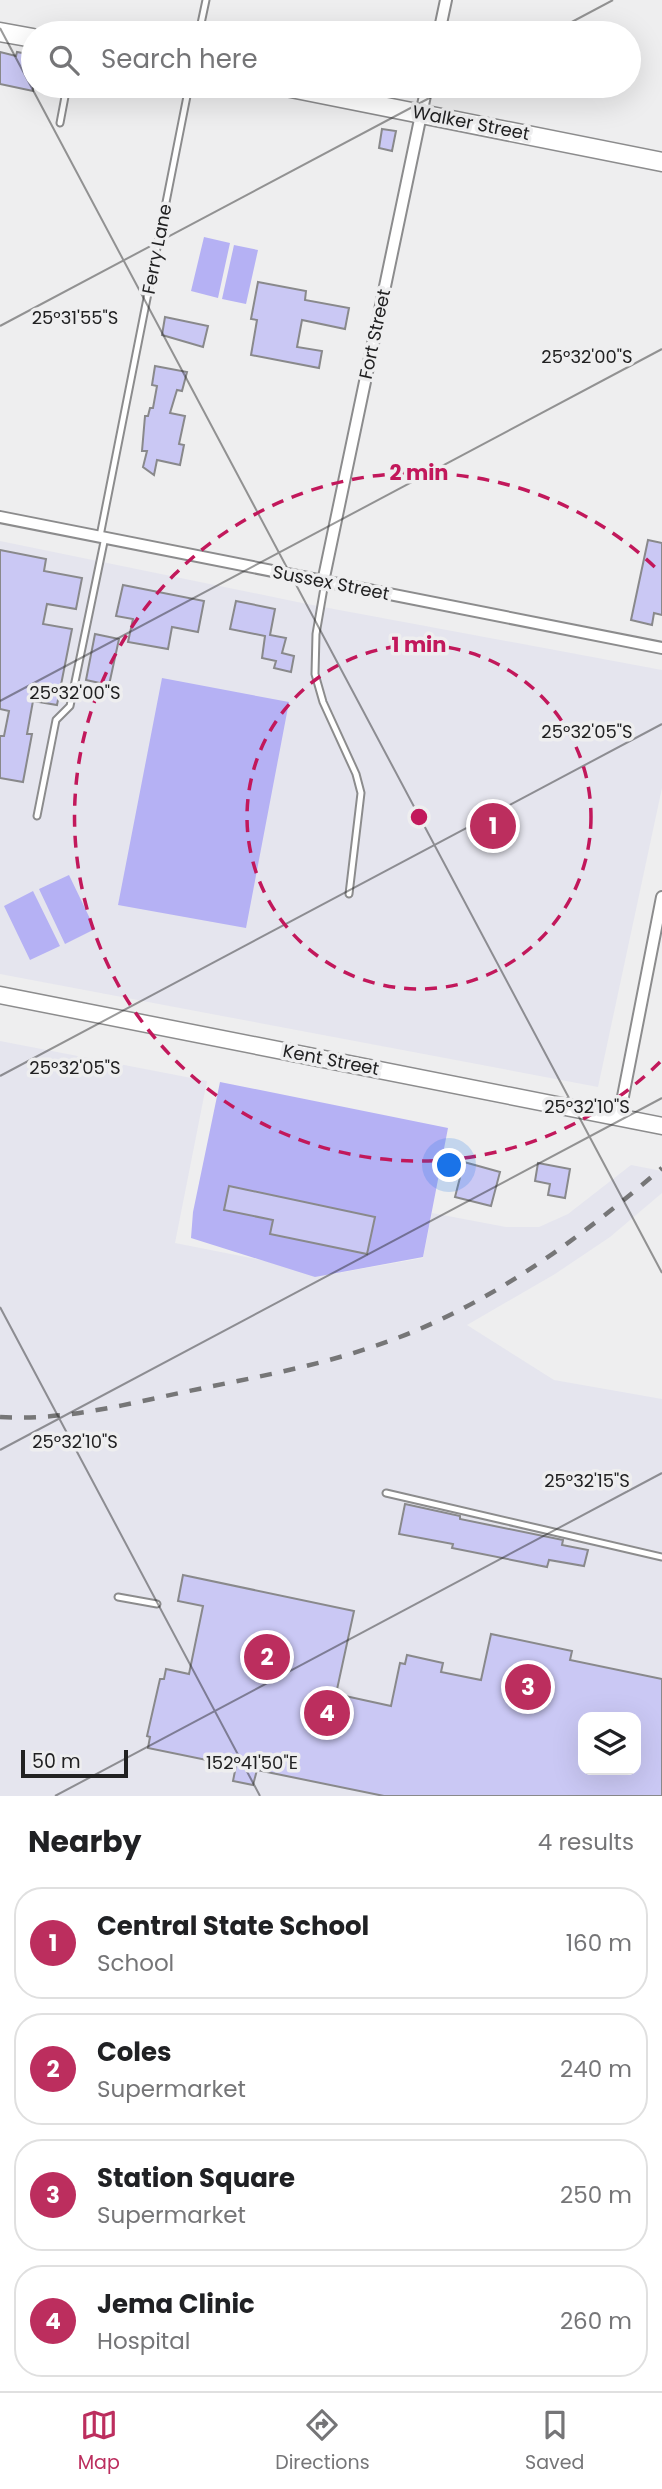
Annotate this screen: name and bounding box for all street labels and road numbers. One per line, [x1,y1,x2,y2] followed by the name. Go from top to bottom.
[410,99,532,146] street label: Walker Street
[136,202,177,296] street label: Ferry Lane
[353,287,396,381] street label: Fort Street
[271,559,391,606] street label: Sussex Street
[281,1038,381,1081] street label: Kent Street

